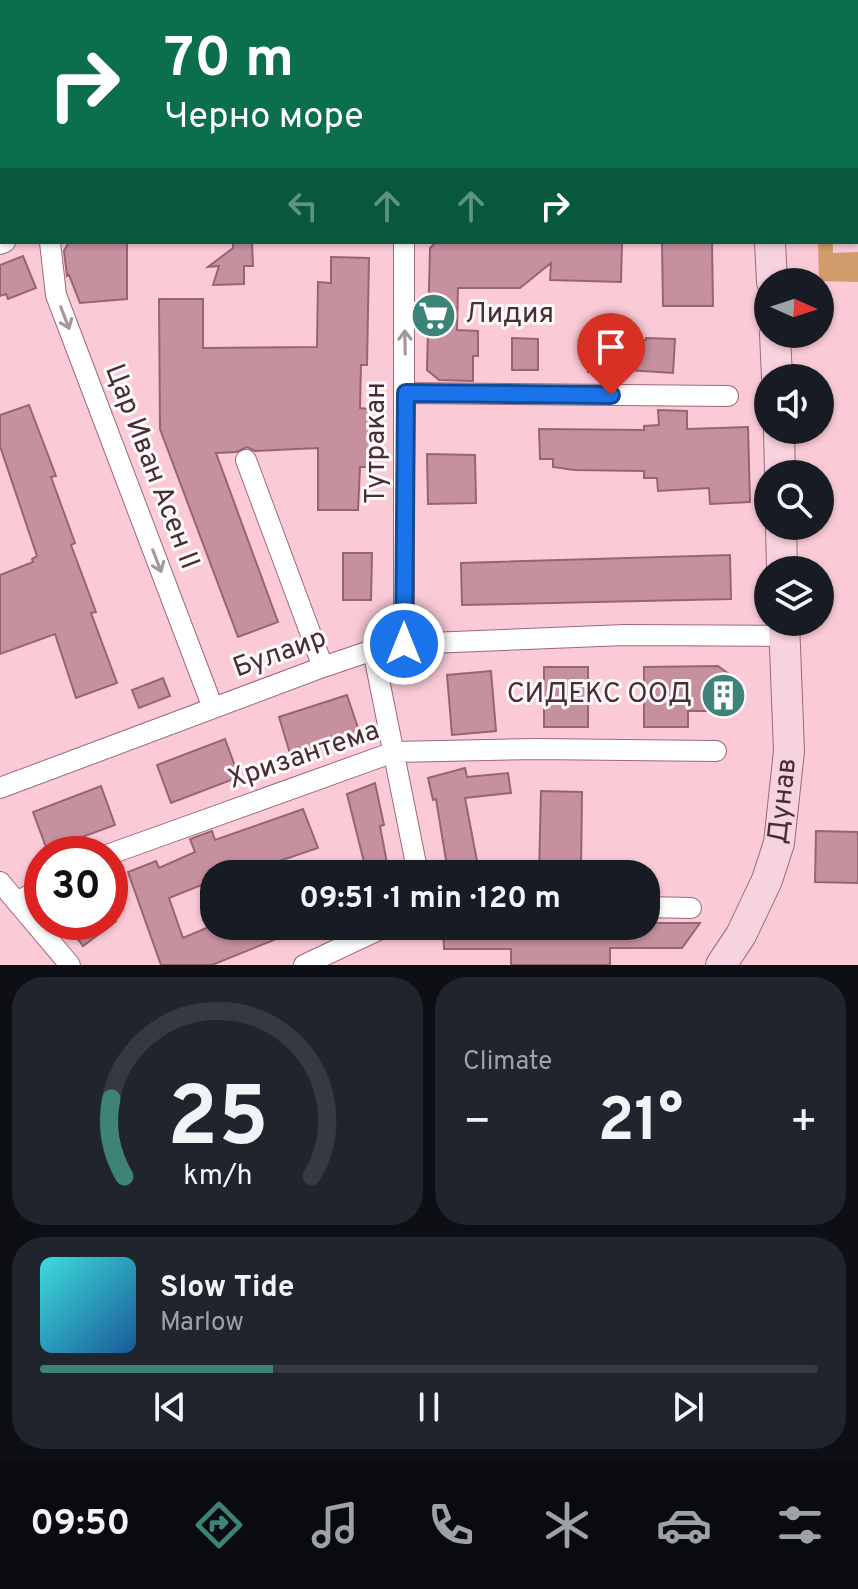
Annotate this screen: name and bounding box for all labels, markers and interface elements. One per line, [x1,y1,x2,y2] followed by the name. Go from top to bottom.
[164,26,294,96] text: 70 m
[32,32,136,136] icon: right
[164,95,364,141] text: Черно море
[281,184,325,228] icon: left
[365,184,409,228] icon: ahead
[449,184,493,228] icon: ahead
[533,184,577,228] icon: right
[754,268,834,348] north arrow
[754,268,834,636] map controls
[410,291,458,339] supermarket icon: Лидия
[465,297,554,333] place label: Лидия
[59,305,73,330] one-way arrow
[577,313,645,395] pin
[589,325,633,369] icon: arrive
[397,329,413,356] one-way arrow
[95,359,207,575] street label: Цар Иван Асен II
[754,364,834,444] button: sound
[359,382,395,504] street label: Тутракан
[754,460,834,540] button: search
[151,548,165,573] one-way arrow
[754,556,834,636] button: layers
[362,602,446,686] position arrow
[228,621,332,687] street label: Булаир
[699,671,747,719] building icon: СИДЕКС ООД
[507,677,692,713] place label: СИДЕКС ООД
[224,713,384,799] street label: Хризантема
[761,756,806,846] street label: Дунав
[24,836,128,940] speed limit sign: 30
[299,881,561,918] text: 09:51 · 1 min · 120 m
[463,1046,552,1079] text: Climate
[167,1070,268,1175] text: 25
[598,1086,683,1162] text: 21°
[463,1096,491,1152] text: −
[790,1096,818,1152] text: +
[183,1159,252,1195] text: km/h
[160,1270,294,1307] text: Slow Tide
[160,1307,244,1340] text: Marlow
[148,1385,192,1429] icon: previous
[407,1385,451,1429] icon: pause
[666,1385,710,1429] icon: next
[191,1497,247,1553] icon: directions
[307,1497,363,1553] icon: music
[423,1497,479,1553] icon: phone
[539,1497,595,1553] icon: climate
[656,1497,712,1553] icon: car
[772,1497,828,1553] icon: filters
[30,1502,130,1548] text: 09:50

